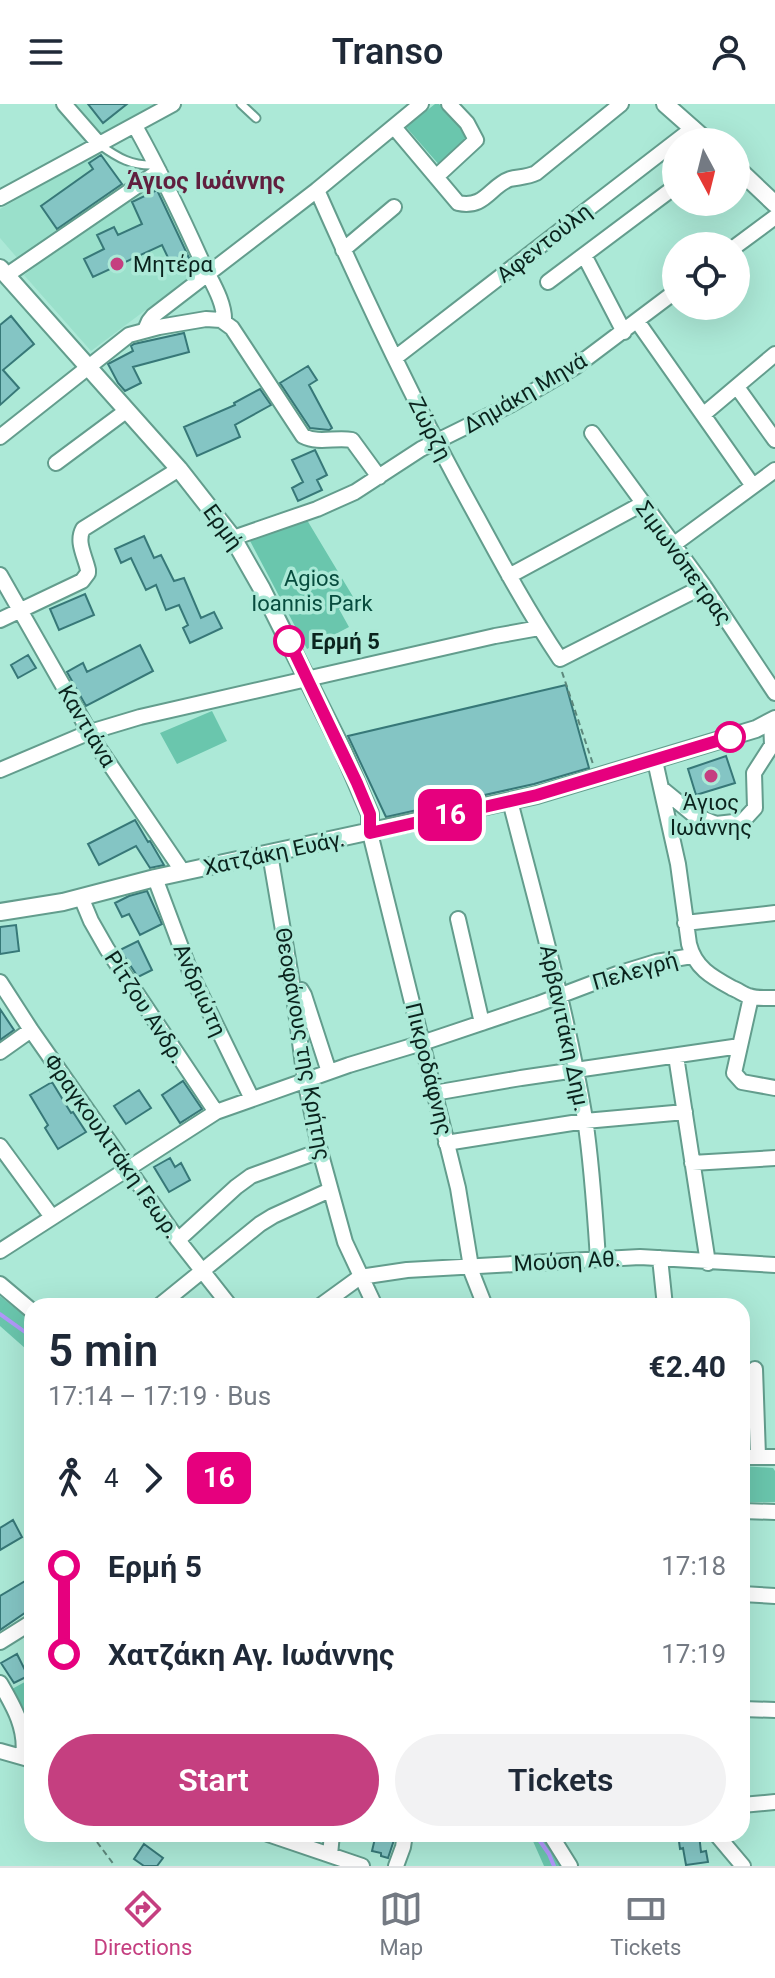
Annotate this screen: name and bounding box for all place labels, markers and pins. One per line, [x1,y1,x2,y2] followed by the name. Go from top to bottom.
[133,252,213,277] place label: Μητέρα
[108,255,126,273] marker: Μητέρα
[274,626,304,656] marker: Ερμή 5
[311,629,380,654] place label: Ερμή 5
[715,722,745,752] unlabelled marker
[702,767,720,785] marker: Άγιος Ιωάννης
[670,790,752,840] place label: Άγιος Ιωάννης

